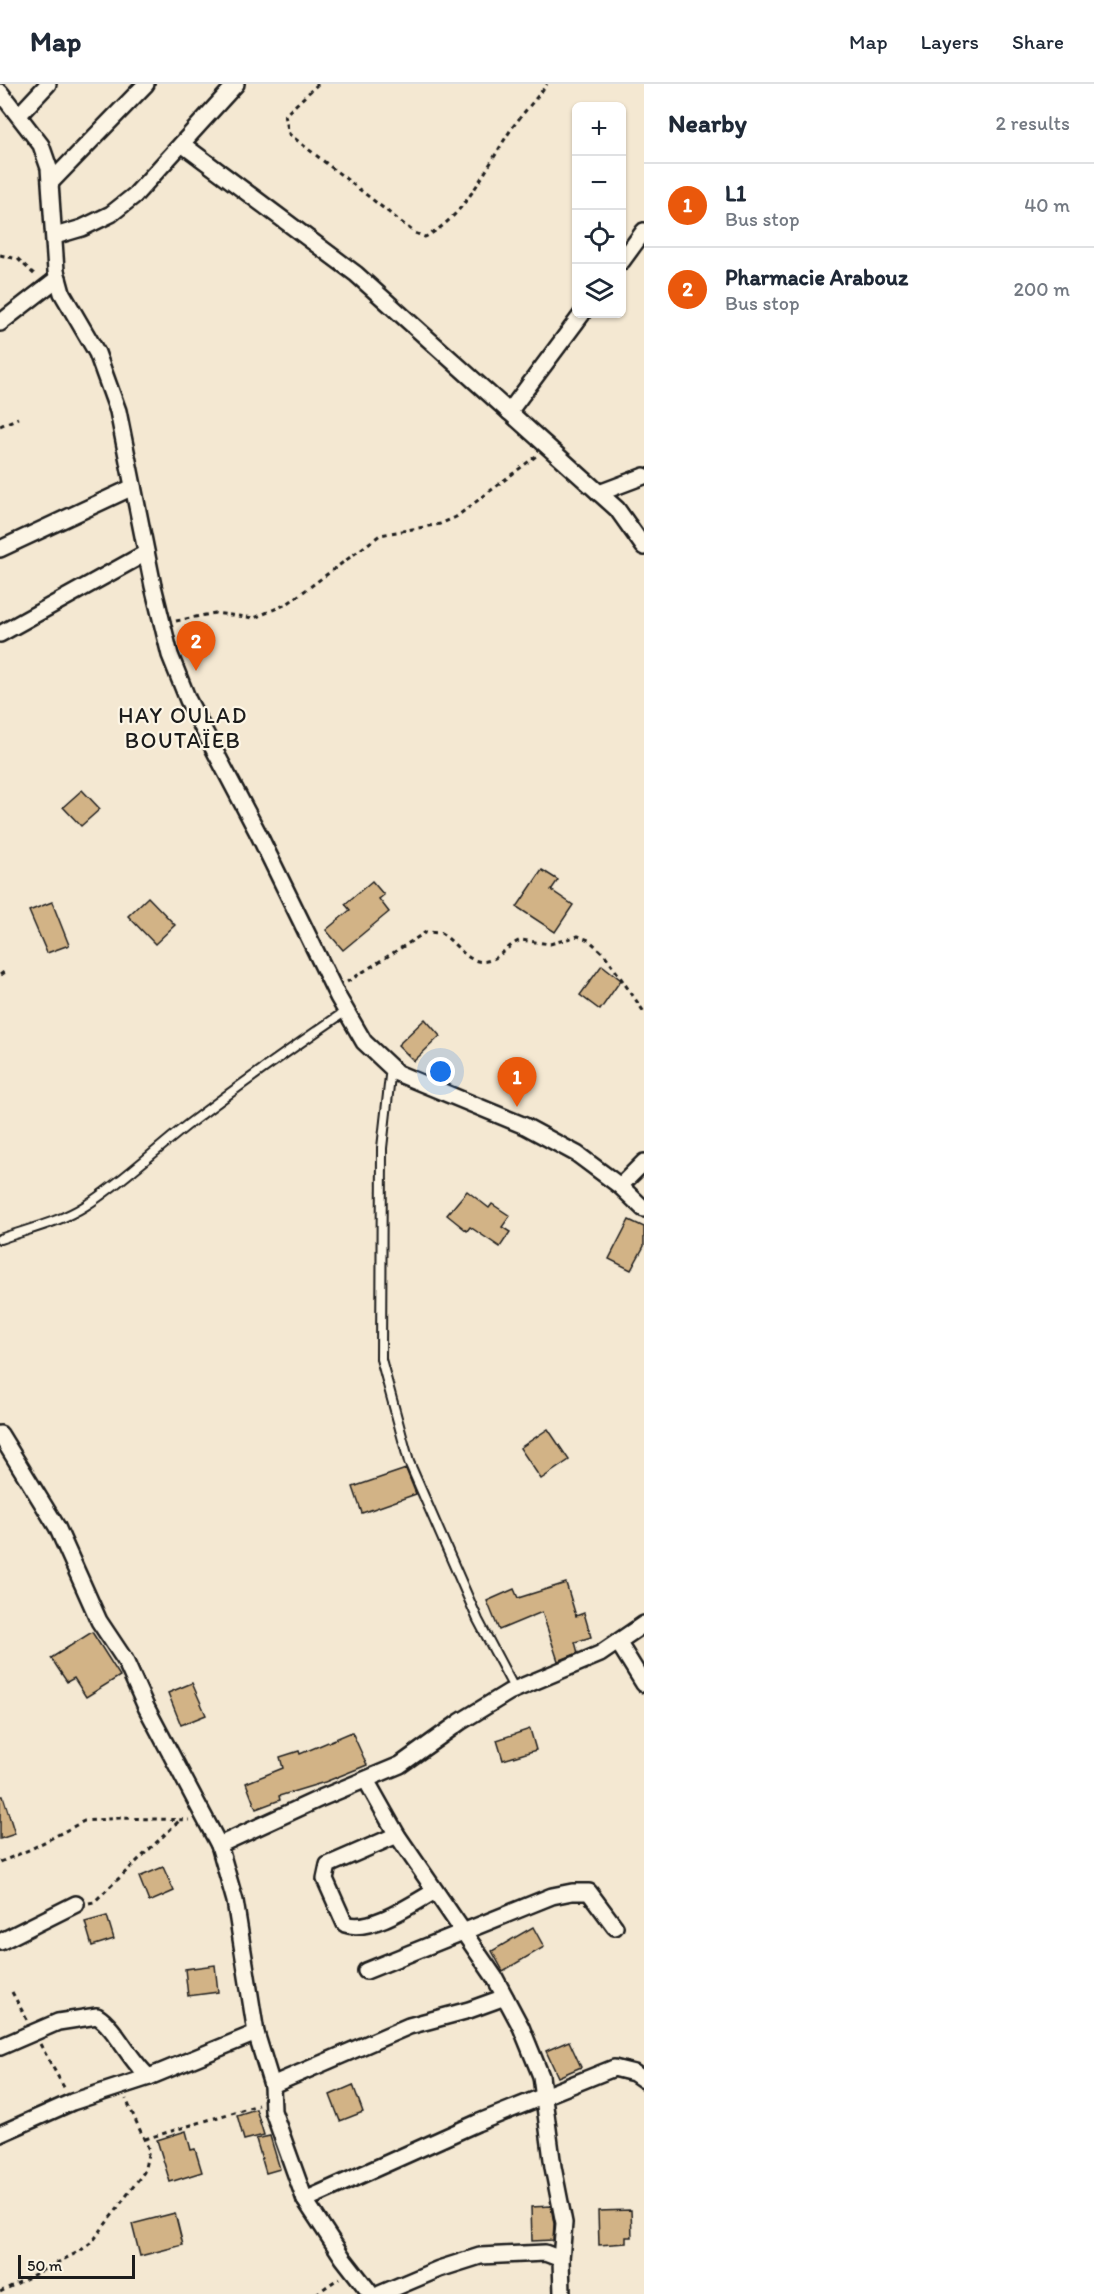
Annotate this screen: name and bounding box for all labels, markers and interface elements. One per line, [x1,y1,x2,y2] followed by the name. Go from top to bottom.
[30,24,81,58] text: Map
[849,29,888,54] text: Map
[921,29,979,54] text: Layers
[1012,29,1064,54] text: Share
[572,102,626,318] map controls
[572,102,626,156] button: +
[668,107,747,139] text: Nearby
[996,111,1070,135] text: 2 results
[572,156,626,210] button: −
[725,180,746,207] text: L1
[683,193,692,217] text: 1
[1024,193,1070,217] text: 40 m
[725,207,800,231] text: Bus stop
[572,210,626,264] button: locate
[572,264,626,318] button: layers
[725,264,908,291] text: Pharmacie Arabouz
[682,277,693,301] text: 2
[1014,277,1070,301] text: 200 m
[725,291,800,315] text: Bus stop
[176,622,216,671] pin: 2
[118,702,248,754] district label: HAY OULAD BOUTAÏEB
[426,1057,455,1086] your location
[498,1058,536,1107] pin: 1
[18,2252,135,2280] scale bar
[27,2256,62,2275] text: 50 m

